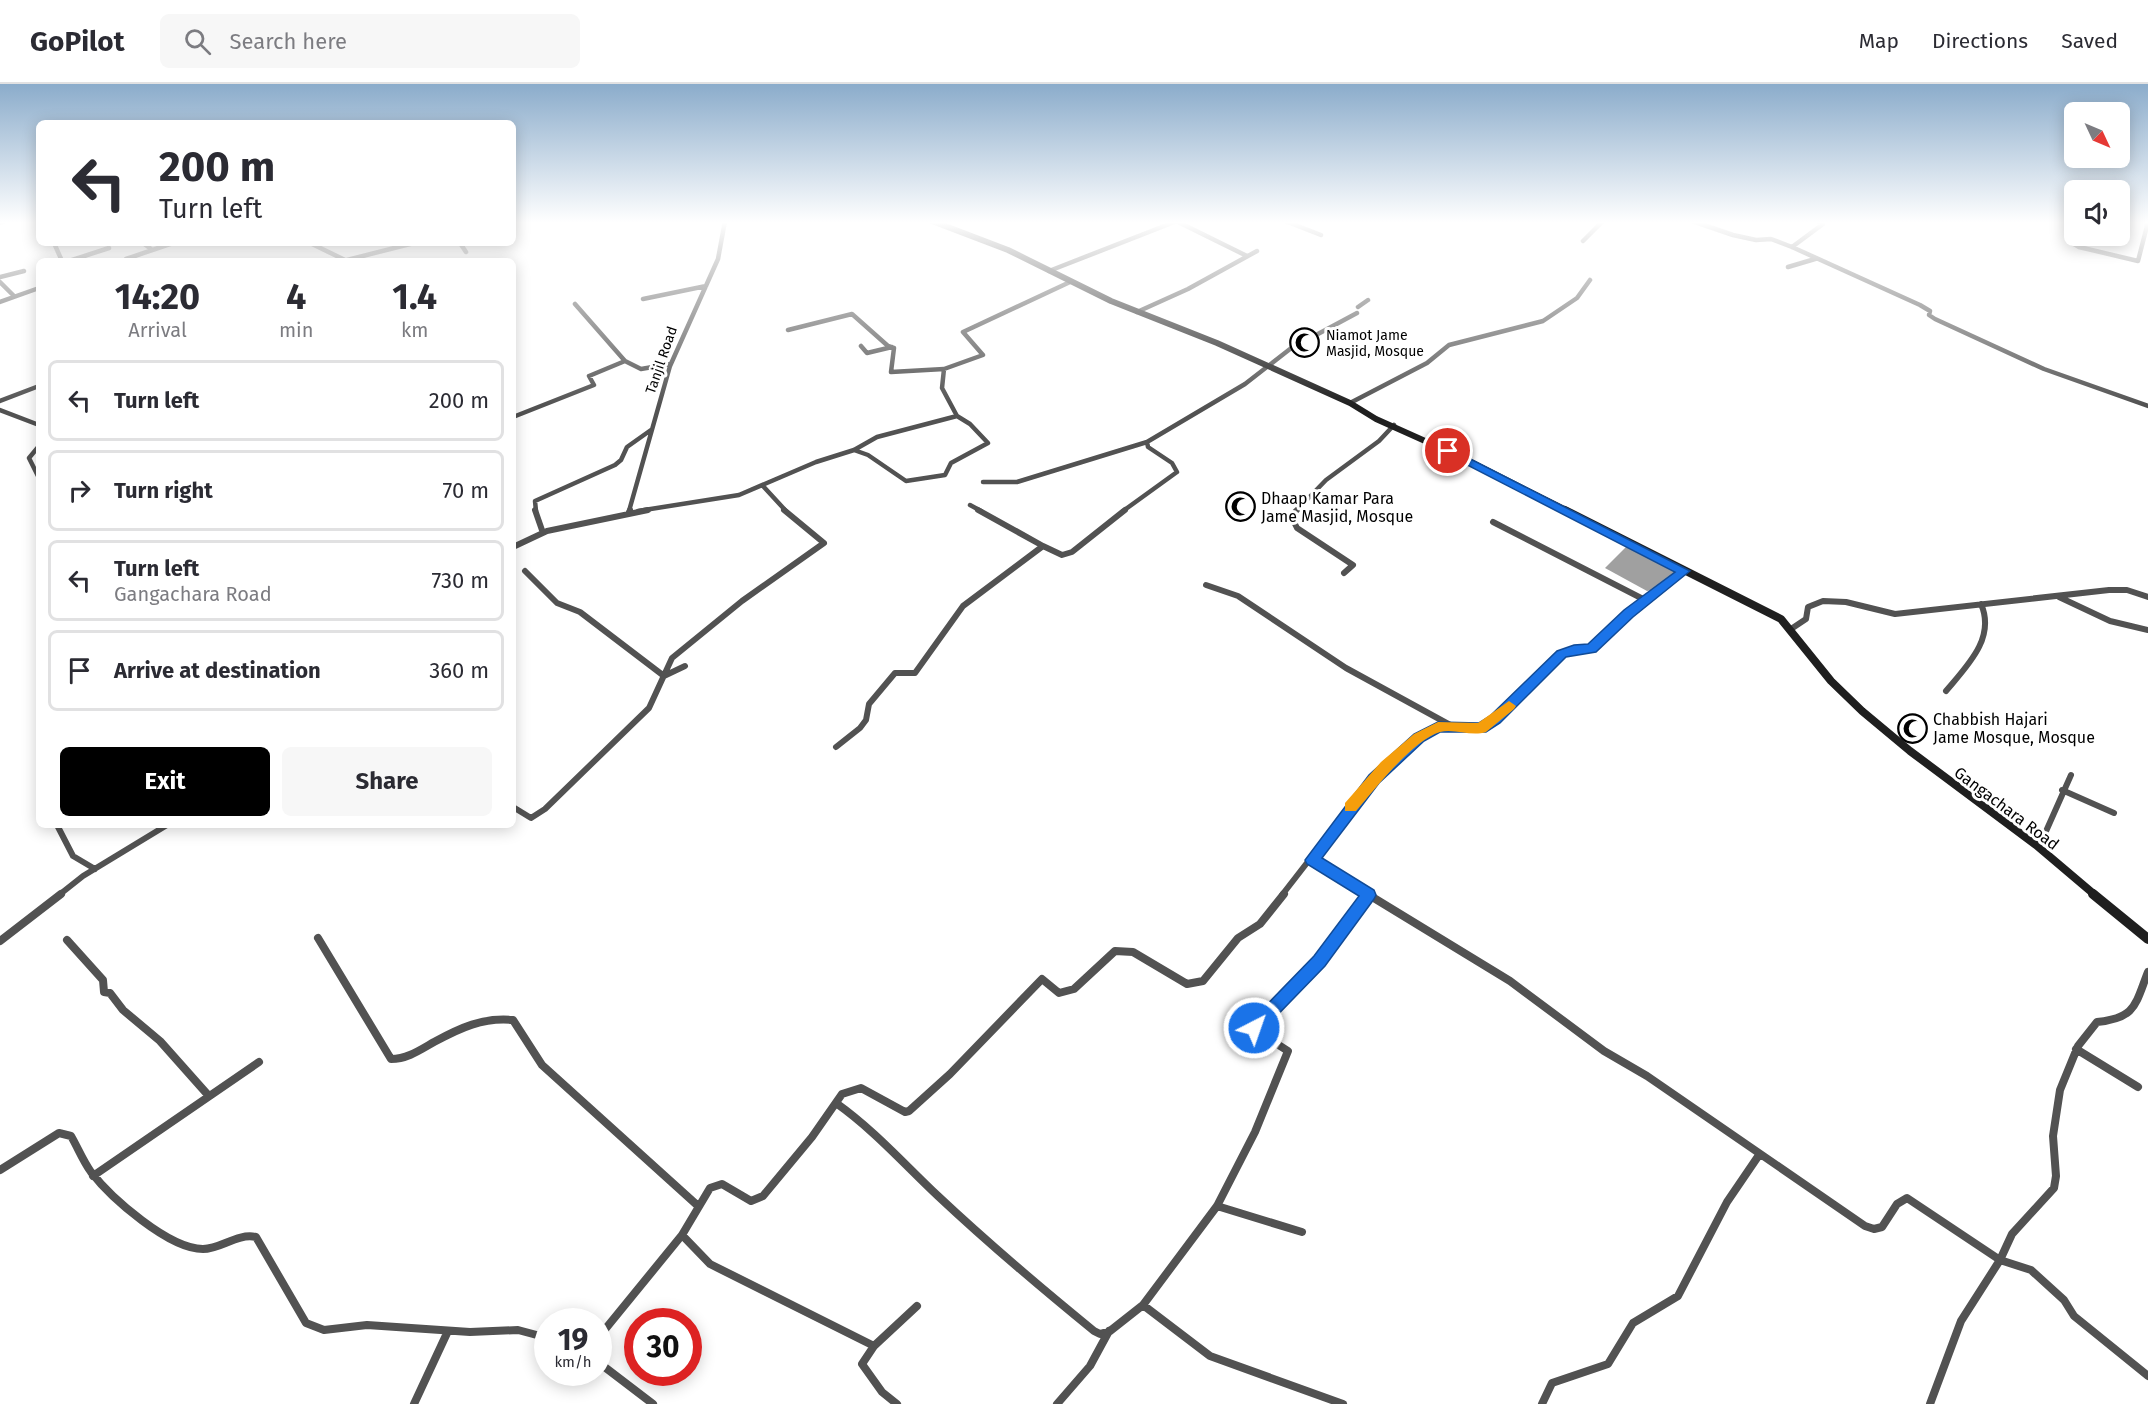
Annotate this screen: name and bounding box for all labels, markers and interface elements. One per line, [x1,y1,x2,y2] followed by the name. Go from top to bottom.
[160,14,580,68] search box
[30,25,124,58] text: GoPilot
[181,25,214,58] icon: search
[229,28,347,55] text: Search here
[1859,28,1899,54] text: Map
[1932,28,2028,54] text: Directions
[2061,28,2118,54] text: Saved
[2064,102,2130,168] north arrow
[2064,102,2130,246] map controls
[159,142,275,192] text: 200 m
[60,144,138,222] icon: left
[2064,180,2130,246] button: sound
[159,193,262,225] text: Turn left
[115,275,200,319] text: 14:20
[286,275,306,319] text: 4
[392,275,437,319] text: 1.4
[128,318,187,342] text: Arrival
[279,318,313,342] text: min
[401,318,428,342] text: km
[642,324,681,396] street label: Tanjil Road
[1289,327,1321,359] mosque icon: Niamot Jame Masjid, Mosque
[1326,327,1424,360] place label: Niamot Jame Masjid, Mosque
[63,384,96,417] icon: left
[114,387,199,414] text: Turn left
[429,387,489,414] text: 200 m
[1422,425,1473,476] pin
[1431,434,1464,467] icon: arrive
[63,474,96,507] icon: right
[114,477,213,504] text: Turn right
[443,477,489,504] text: 70 m
[1261,489,1413,526] place label: Dhaap Kamar Para Jame Masjid, Mosque
[1224,491,1256,523] mosque icon: Dhaap Kamar Para Jame Masjid, Mosque
[114,555,199,582] text: Turn left
[63,564,96,597] icon: left
[432,567,489,594] text: 730 m
[114,582,272,606] text: Gangachara Road
[63,654,96,687] icon: arrive
[114,657,321,684] text: Arrive at destination
[429,657,489,684] text: 360 m
[1933,710,2095,747] place label: Chabbish Hajari Jame Mosque, Mosque
[1896,712,1928,744] mosque icon: Chabbish Hajari Jame Mosque, Mosque
[60,747,270,816] button: Exit
[282,747,492,816] button: Share
[1951,763,2063,854] street label: Gangachara Road
[1222,996,1286,1060] position arrow
[624,1308,702,1386] speed limit sign: 30
[558,1322,588,1358] text: 19
[554,1353,592,1371] text: km/h

